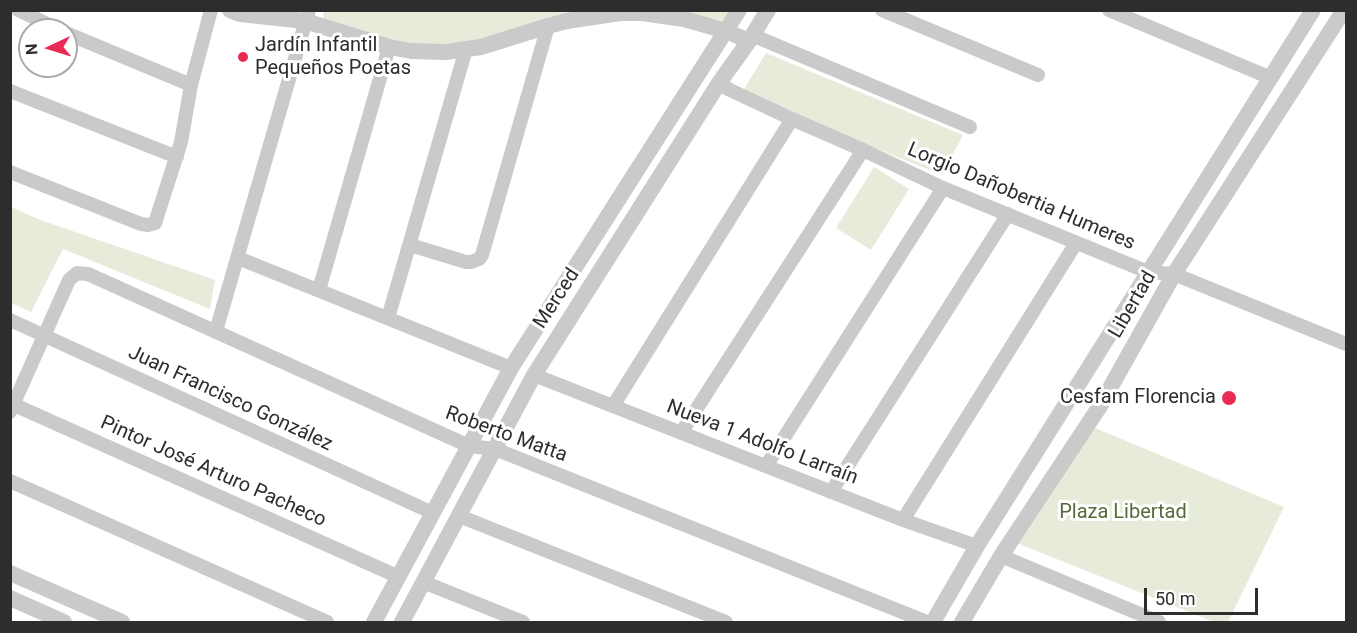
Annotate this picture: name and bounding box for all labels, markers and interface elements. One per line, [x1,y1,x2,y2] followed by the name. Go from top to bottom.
[18,18,78,78] north arrow
[255,34,411,81] place label: Jardín Infantil Pequeños Poetas
[22,43,41,55] text: N
[236,50,250,64] marker: Jardín Infantil Pequeños Poetas
[904,138,1138,256] street label: Lorgio Dañobertia Humeres
[529,264,585,334] street label: Merced
[1104,267,1162,343] street label: Libertad
[124,341,336,457] street label: Juan Francisco González
[1060,386,1216,410] place label: Cesfam Florencia
[1220,389,1238,407] marker: Cesfam Florencia
[663,395,861,491] street label: Nueva 1 Adolfo Larraín
[442,402,570,468] street label: Roberto Matta
[96,411,330,533] street label: Pintor José Arturo Pacheco
[1059,501,1187,525] park label: Plaza Libertad
[1147,576,1261,614] scale bar
[1155,588,1195,609] text: 50 m

